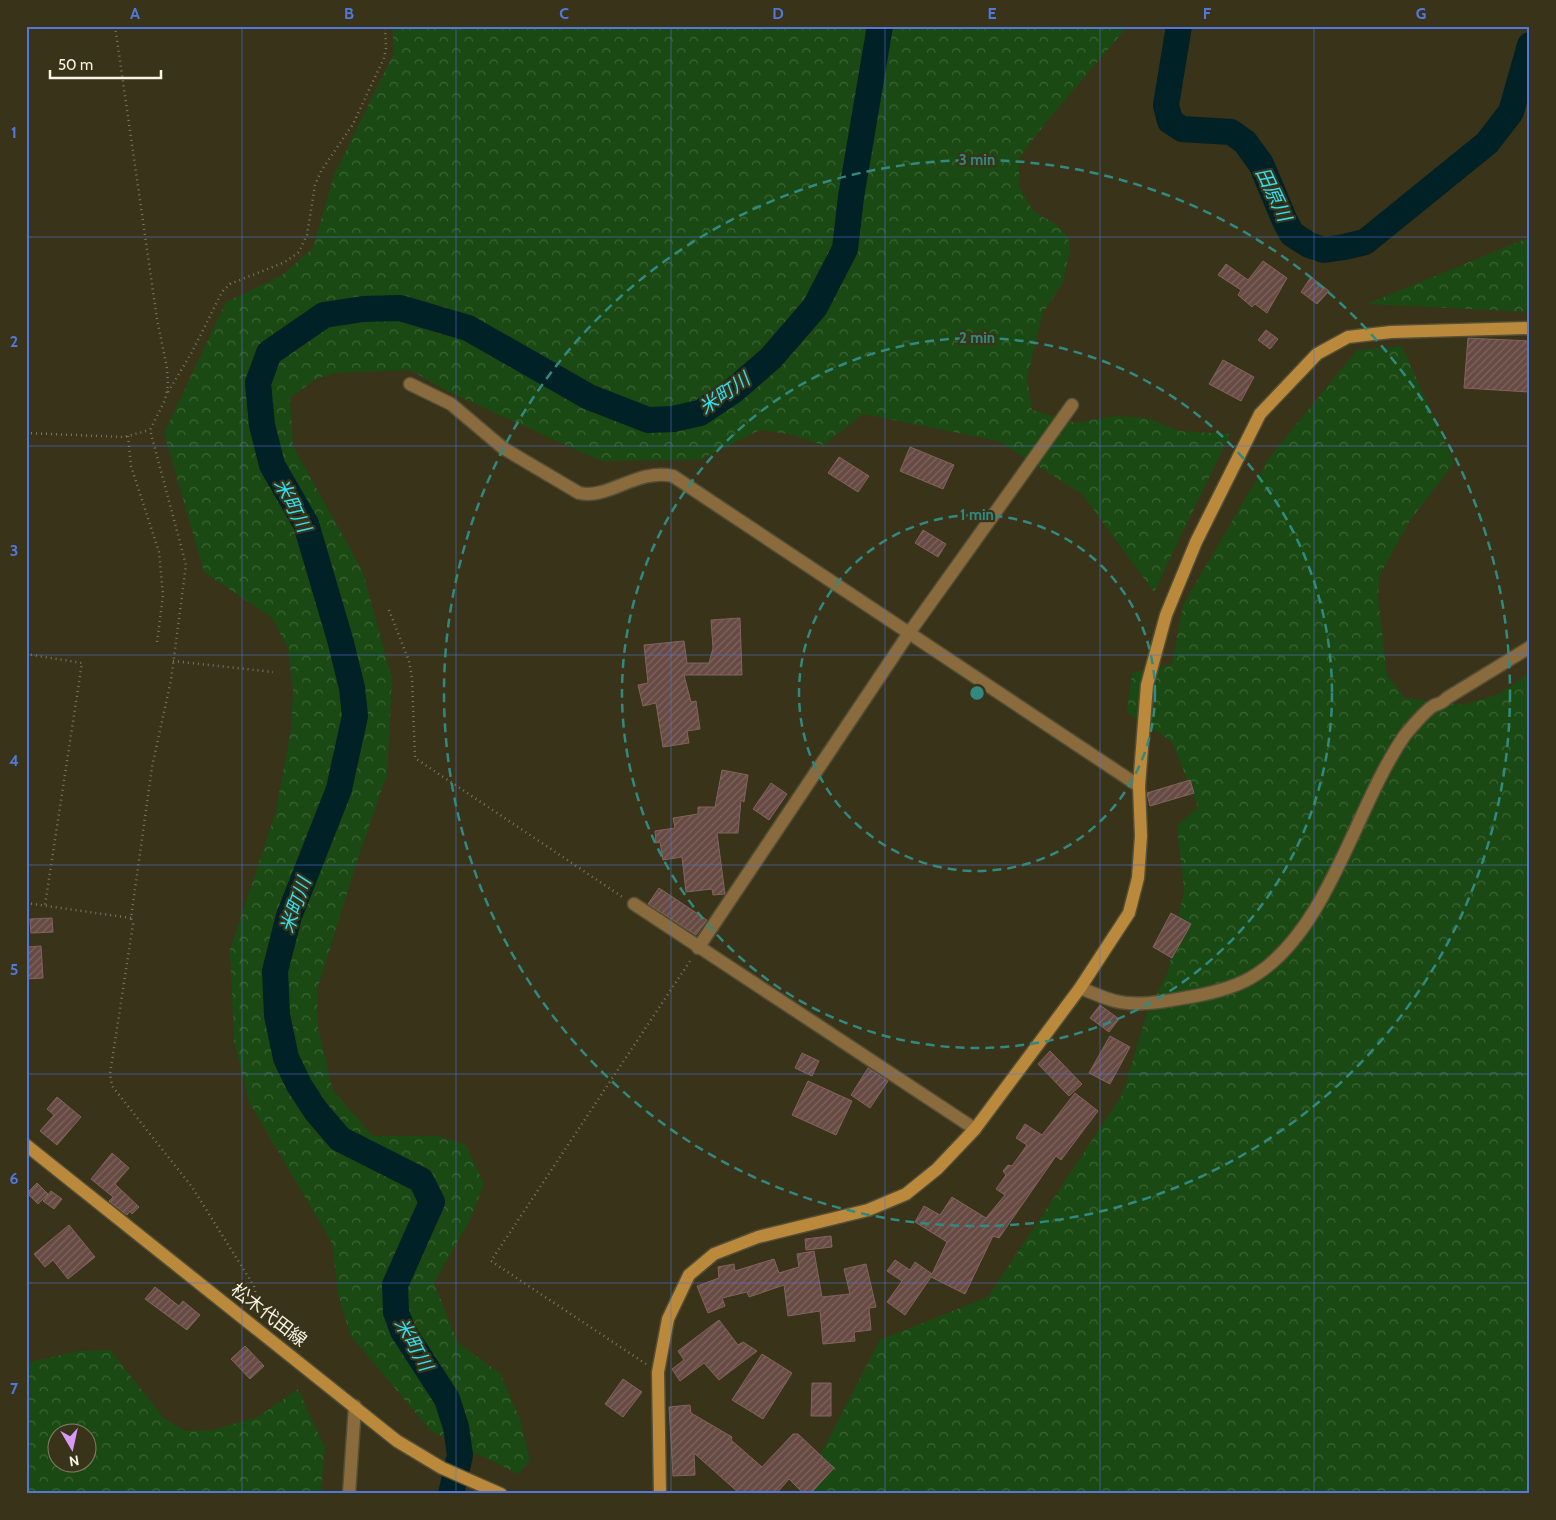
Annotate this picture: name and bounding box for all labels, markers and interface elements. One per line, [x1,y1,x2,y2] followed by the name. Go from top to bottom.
[130,4,140,23] text: A
[344,4,354,23] text: B
[559,4,569,23] text: C
[772,4,784,23] text: D
[987,4,997,23] text: E
[1203,4,1212,23] text: F
[1416,4,1426,23] text: G
[50,48,161,80] scale bar
[58,56,93,74] text: 50 m
[11,123,17,142] text: 1
[959,151,995,169] text: 3 min
[1251,164,1297,227] water label: 田原川
[959,329,995,347] text: 2 min
[10,332,18,351] text: 2
[694,366,756,419] water label: 米町川
[269,475,317,538] water label: 米町川
[960,506,994,524] text: 1 min
[10,541,18,560] text: 3
[968,684,986,702] centre of rings
[9,751,19,770] text: 4
[275,873,316,936] water label: 米町川
[10,960,18,979] text: 5
[10,1169,19,1188] text: 6
[227,1279,311,1351] street label: 松木代田線
[390,1314,438,1376] water label: 米町川
[10,1379,19,1398] text: 7
[48,1422,98,1472] north arrow
[68,1451,80,1471] text: N

